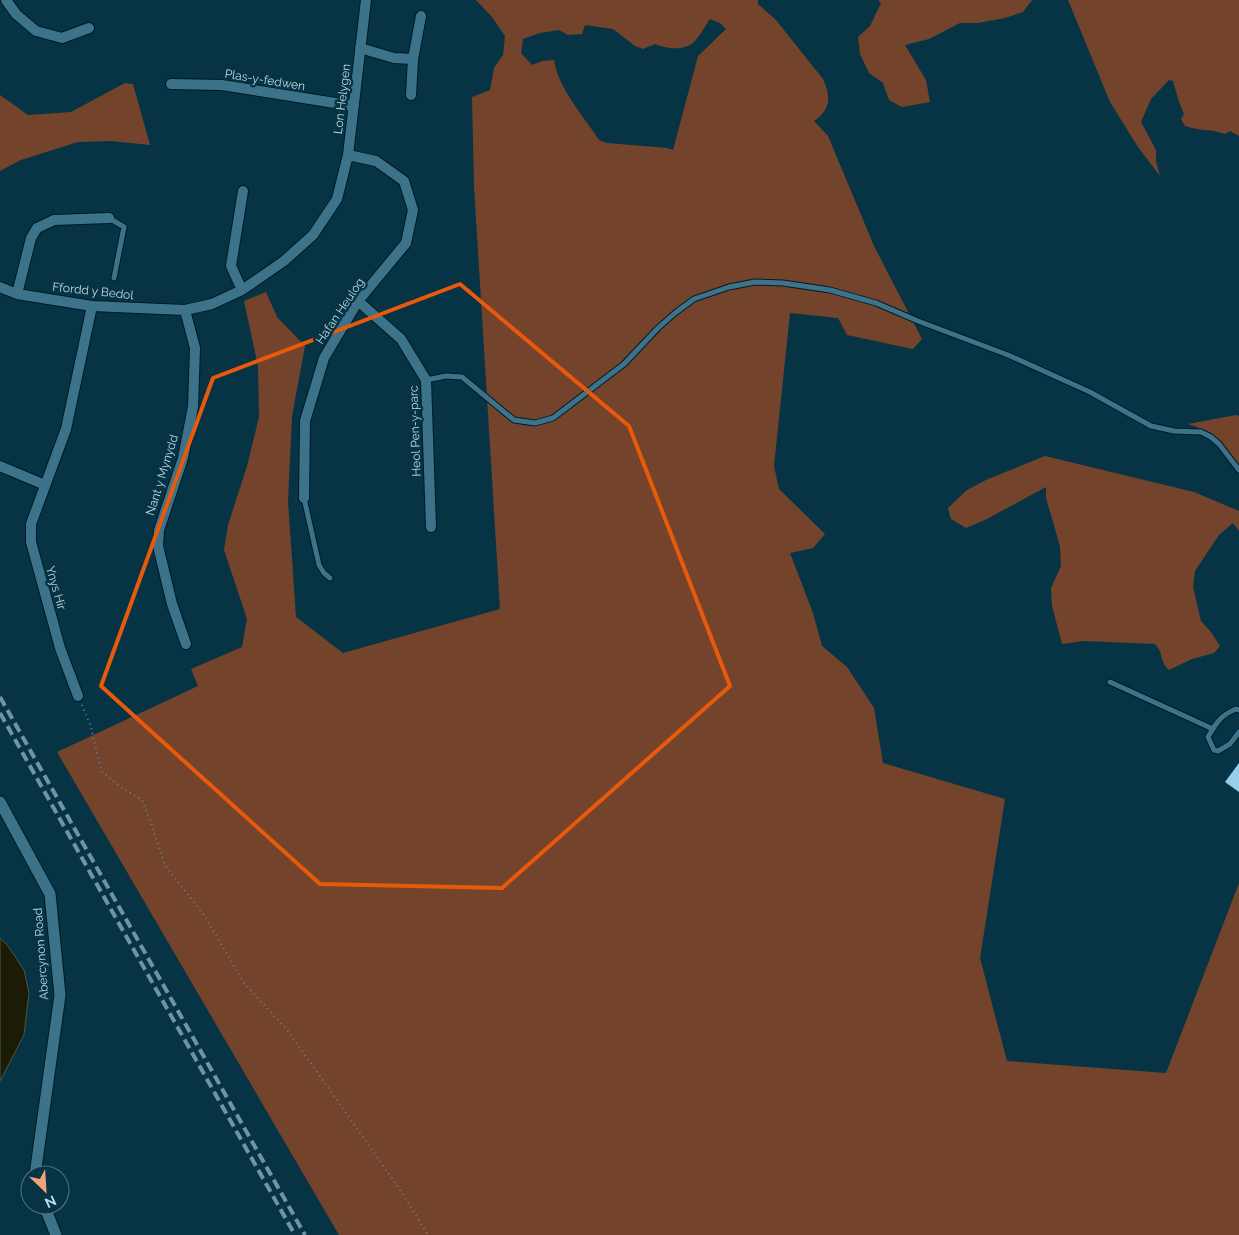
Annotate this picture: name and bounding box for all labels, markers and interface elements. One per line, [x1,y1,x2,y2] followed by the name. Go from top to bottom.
[331,63,353,135] street label: Lon Helygen
[224,67,306,93] street label: Plas-y-fedwen
[313,275,367,347] street label: Hafan Heulog
[52,280,135,302] street label: Ffordd y Bedol
[406,385,424,477] street label: Heol Pen-y-parc
[143,433,181,517] street label: Nant y Mynydd
[43,565,69,612] street label: Ynys Hir
[31,907,51,1001] street label: Abercynon Road
[20,1165,70,1215] north arrow
[42,1192,59,1211] text: N

